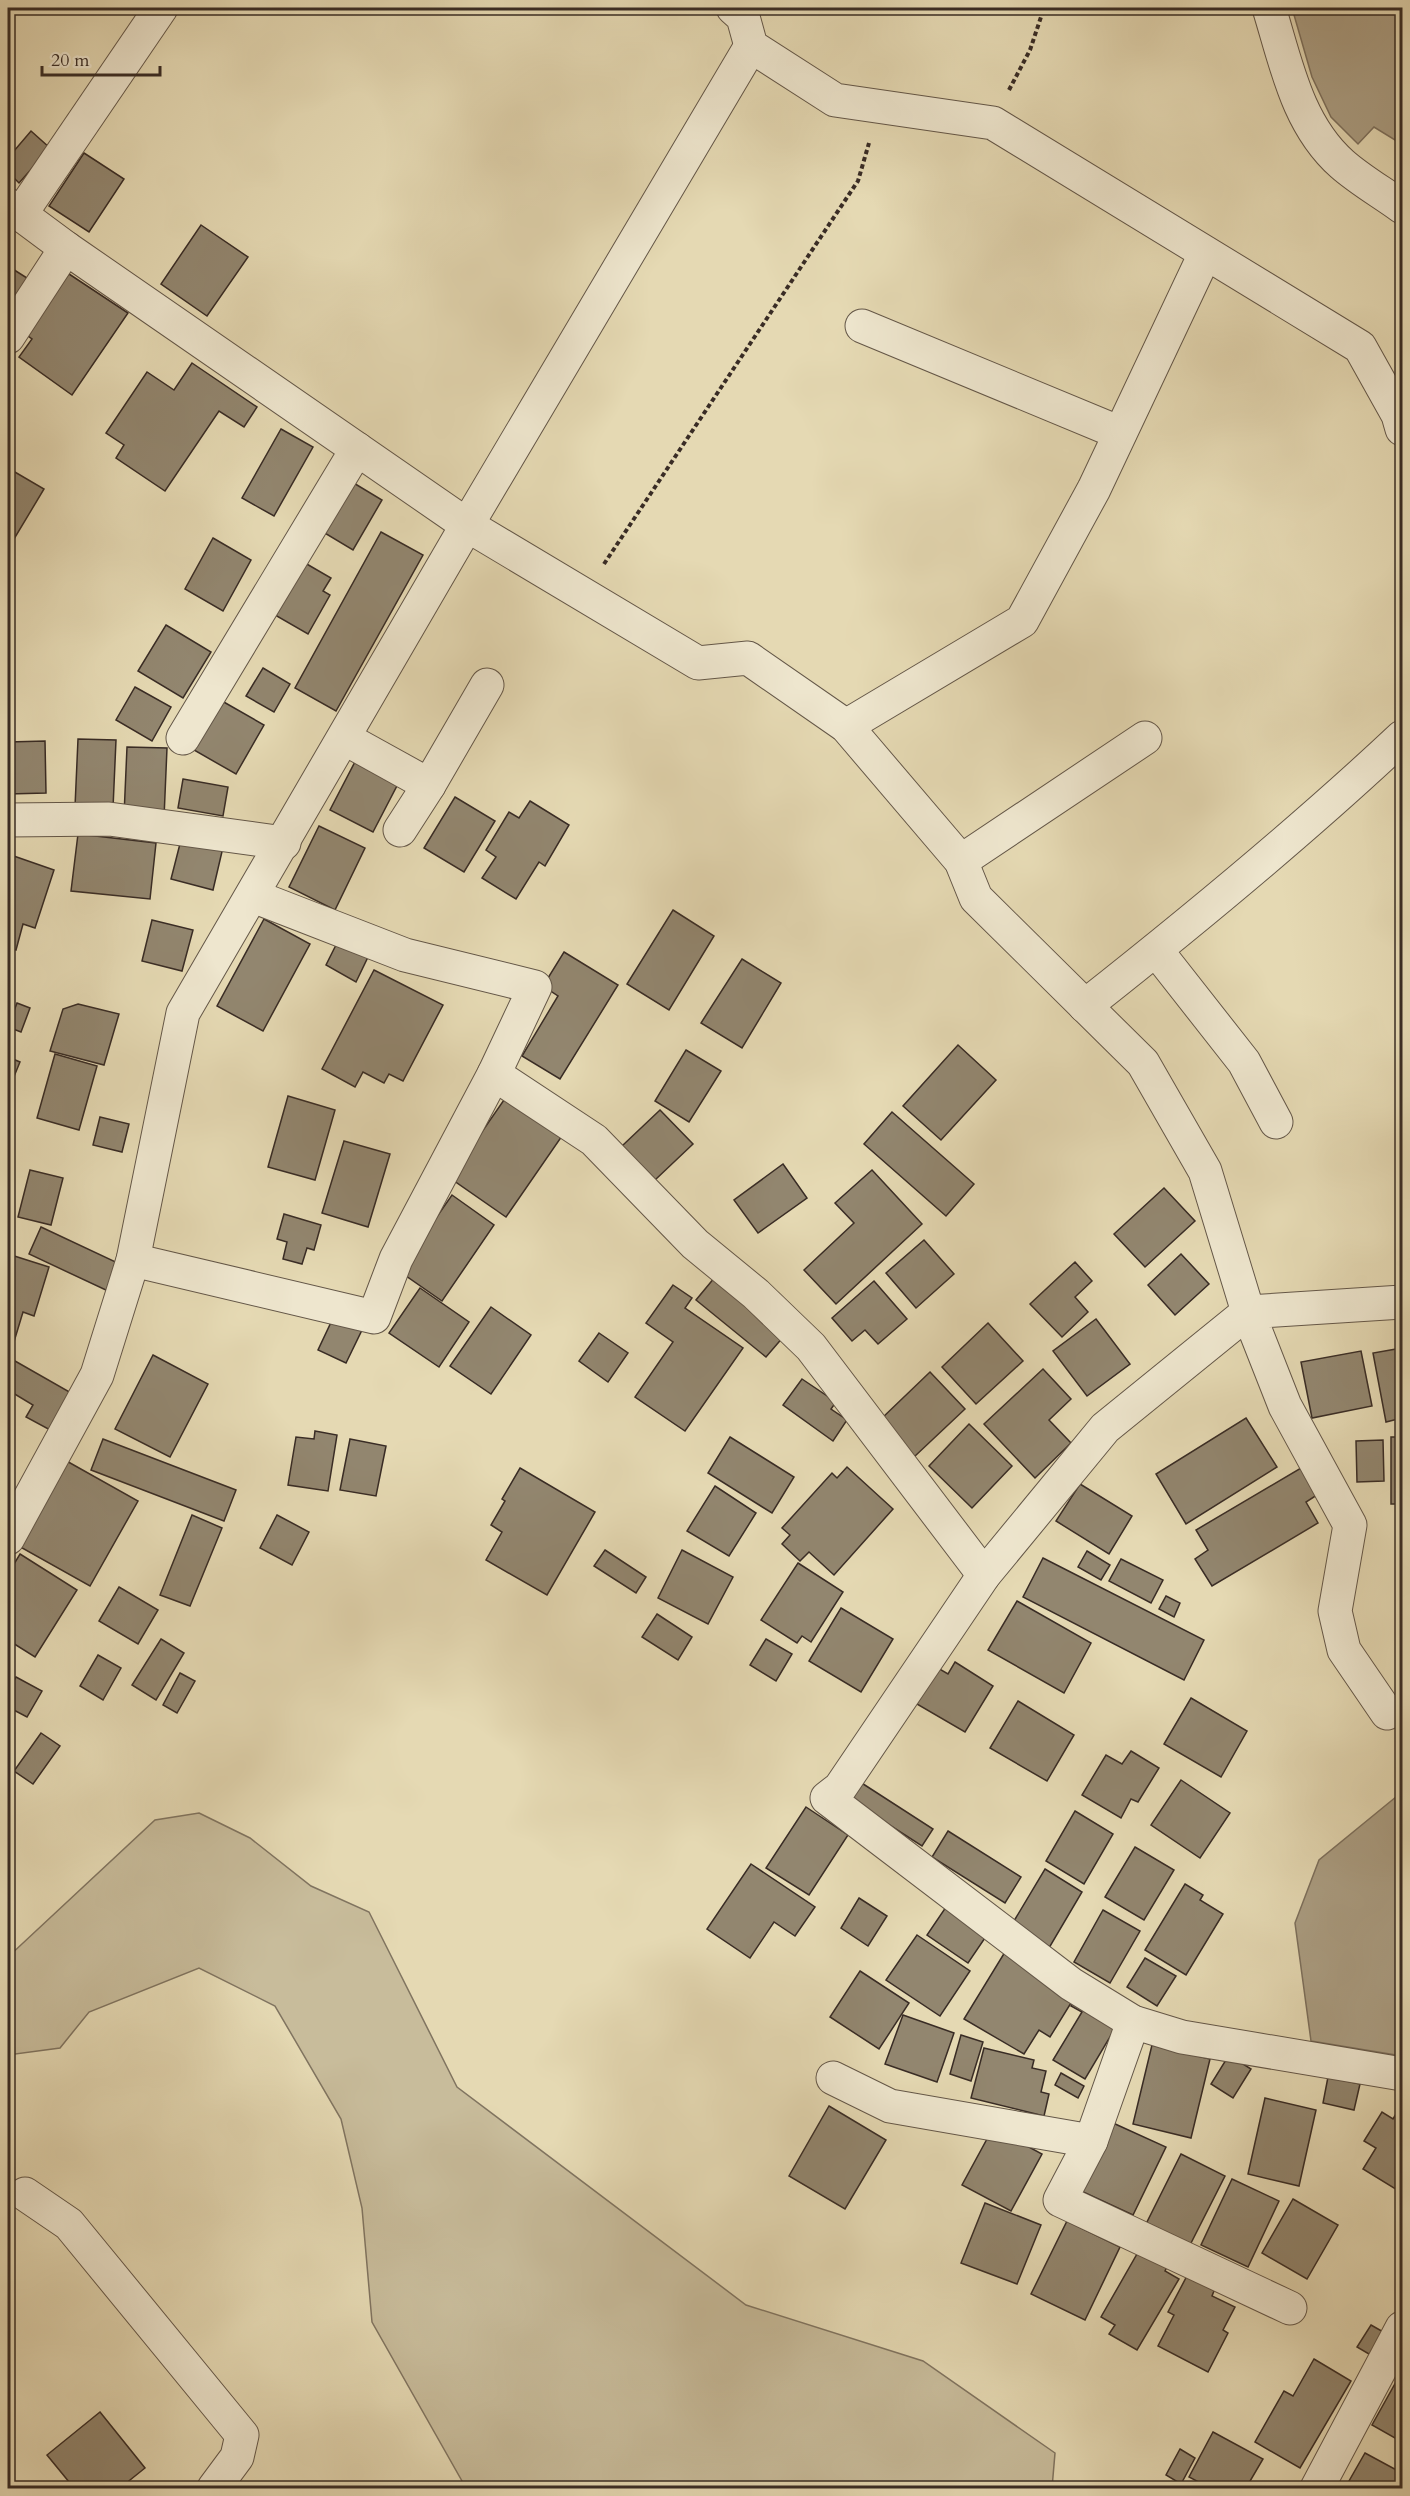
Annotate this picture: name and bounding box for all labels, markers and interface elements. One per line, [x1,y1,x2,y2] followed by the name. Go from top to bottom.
[42,39,160,77] scale bar
[51,48,90,73] text: 20 m

